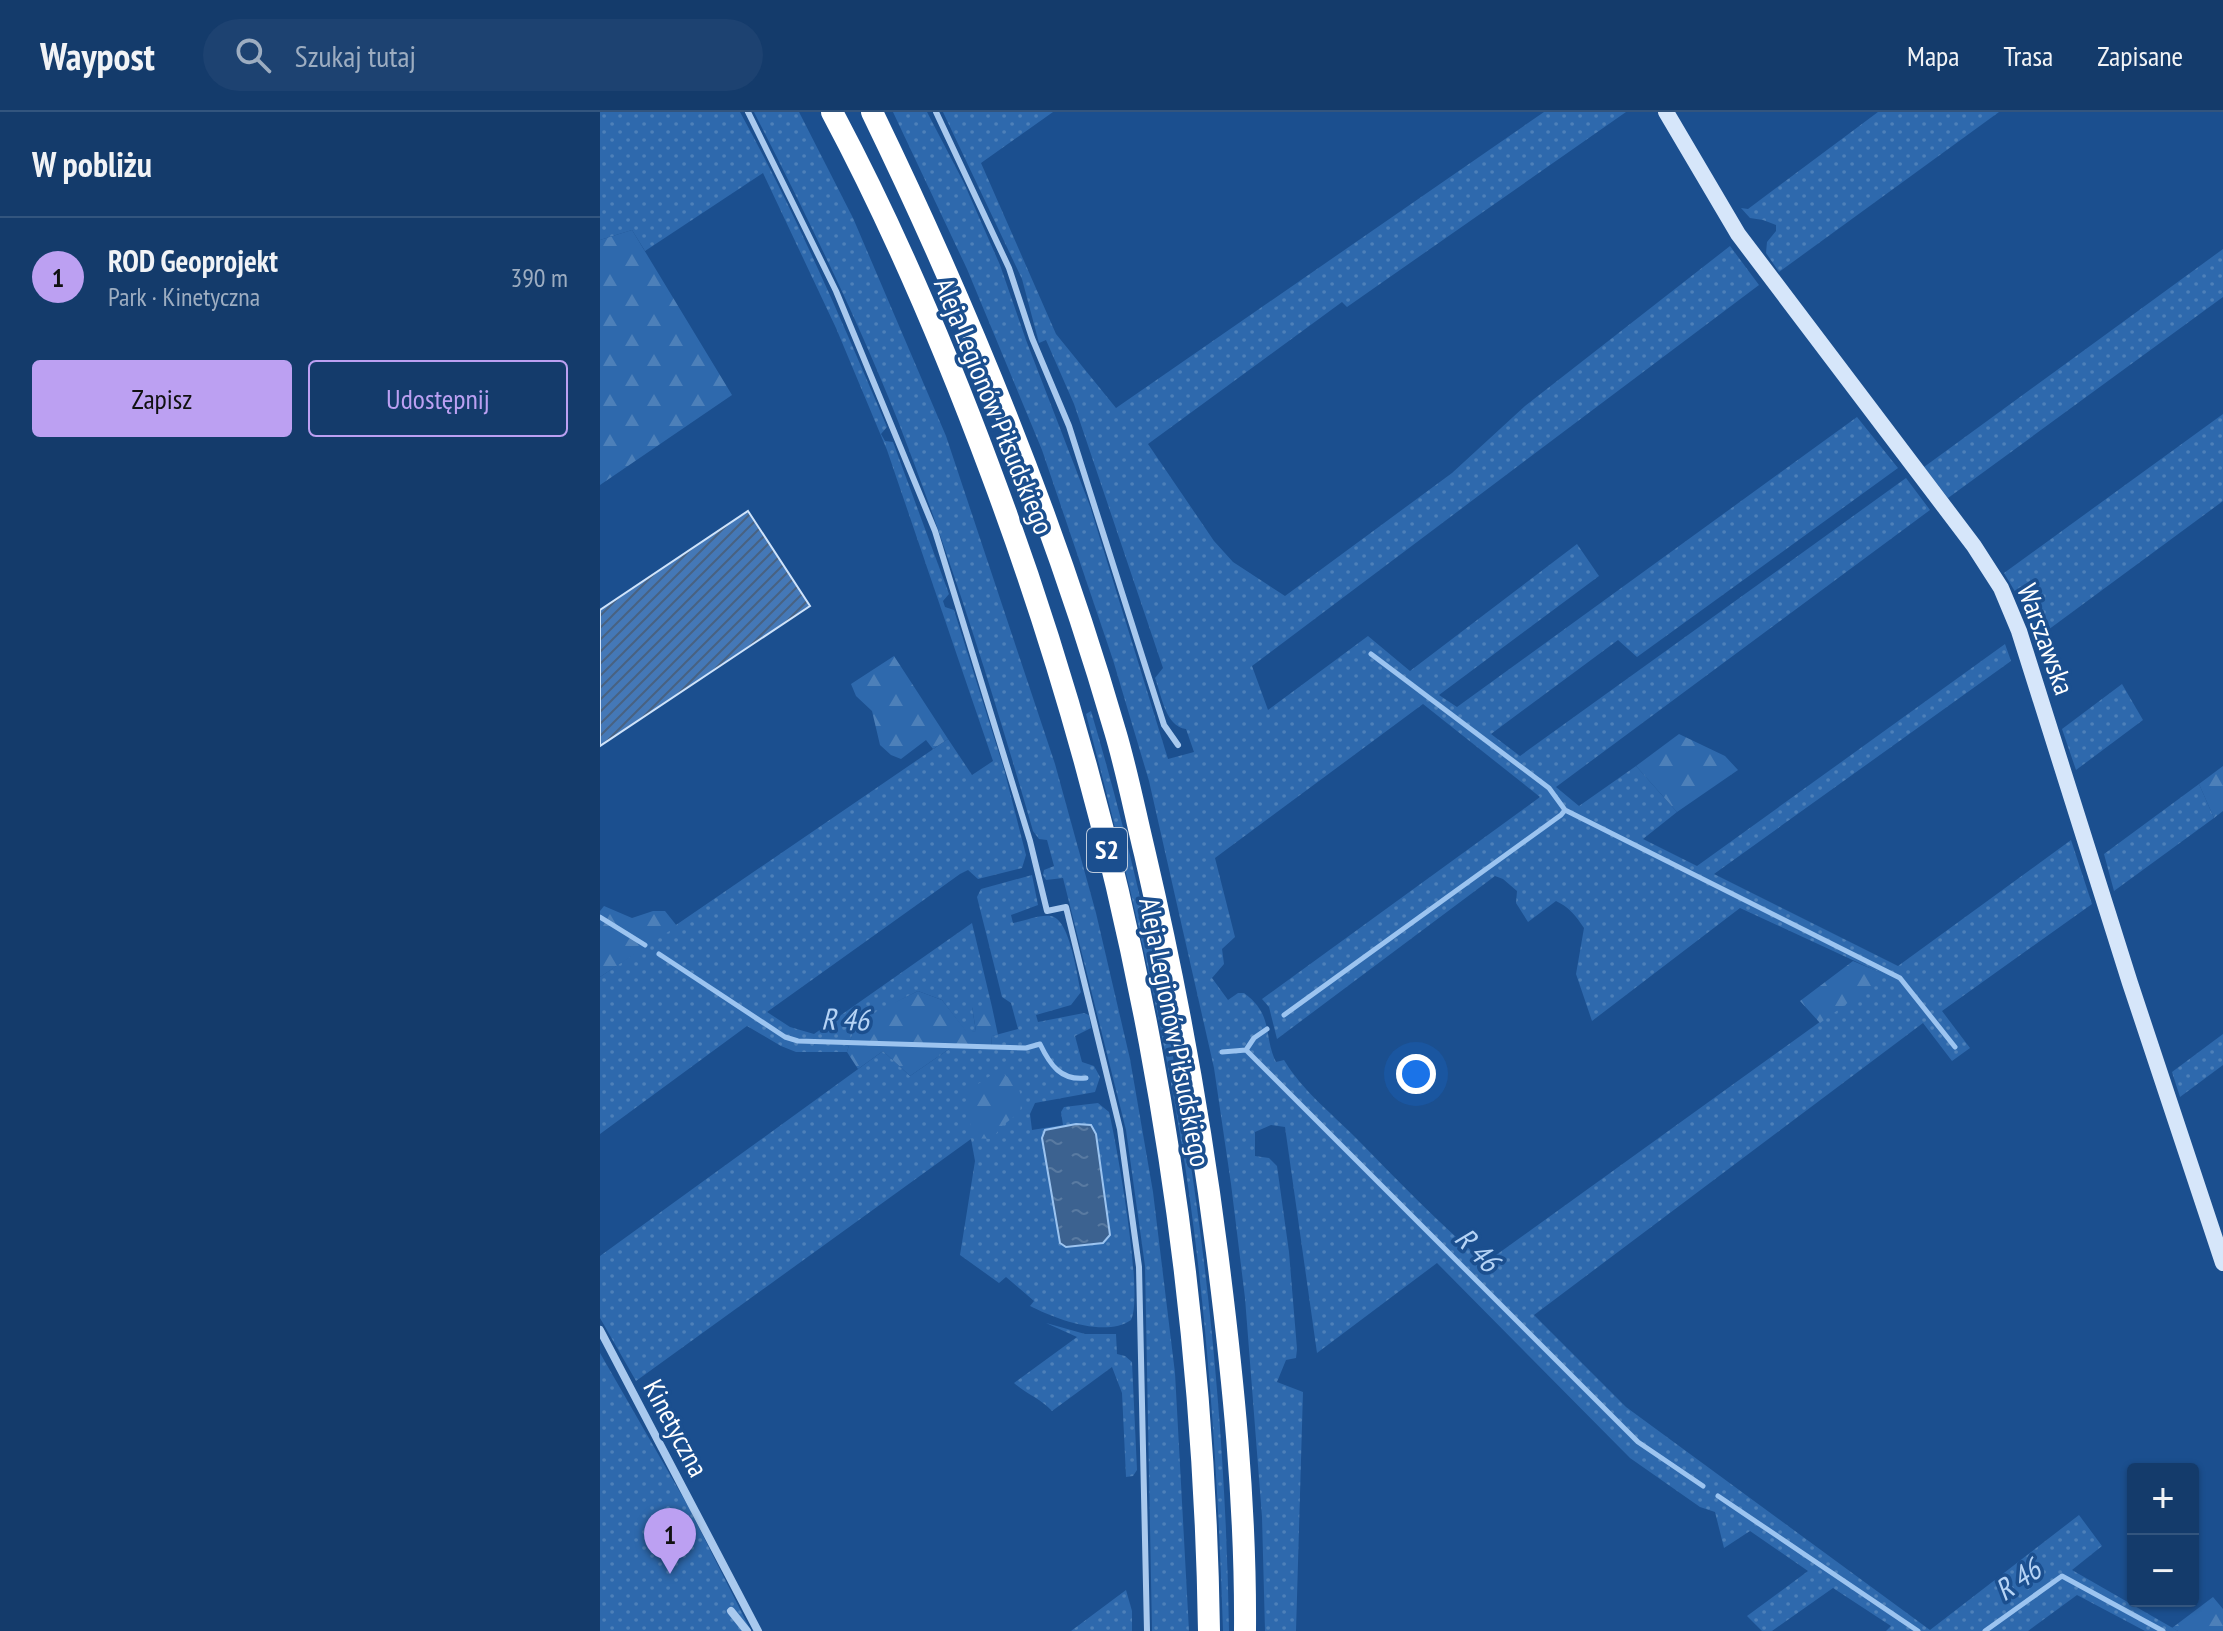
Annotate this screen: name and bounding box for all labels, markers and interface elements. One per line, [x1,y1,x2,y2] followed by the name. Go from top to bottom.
[203,19,763,91] search box
[40,31,155,80] text: Waypost
[231,33,275,77] icon: search
[295,36,416,75] text: Szukaj tutaj
[1907,37,1959,74] text: Mapa
[2003,37,2053,74] text: Trasa
[2097,37,2183,74] text: Zapisane
[32,142,152,186] text: W pobliżu
[108,241,278,280] text: ROD Geoprojekt
[52,261,64,294] text: 1
[510,261,568,294] text: 390 m
[926,272,1063,540] street label: Aleja Legionów Piłsudskiego
[108,280,260,313] text: Park · Kinetyczna
[32,360,292,437] button: Zapisz
[308,360,568,437] button: Udostępnij
[2009,578,2084,699] street label: Warszawska
[1087,828,1127,872] road number: S2
[1131,894,1220,1170] street label: Aleja Legionów Piłsudskiego
[821,999,872,1038] water label: R 46
[1396,1054,1436,1094] your location
[1447,1218,1511,1281] water label: R 46
[635,1373,717,1483] street label: Kinetyczna
[2127,1463,2199,1607] map controls
[2127,1463,2199,1535] button: +
[644,1508,696,1574] pin: 1
[2127,1535,2199,1607] button: −
[1986,1548,2050,1608] water label: R 46

